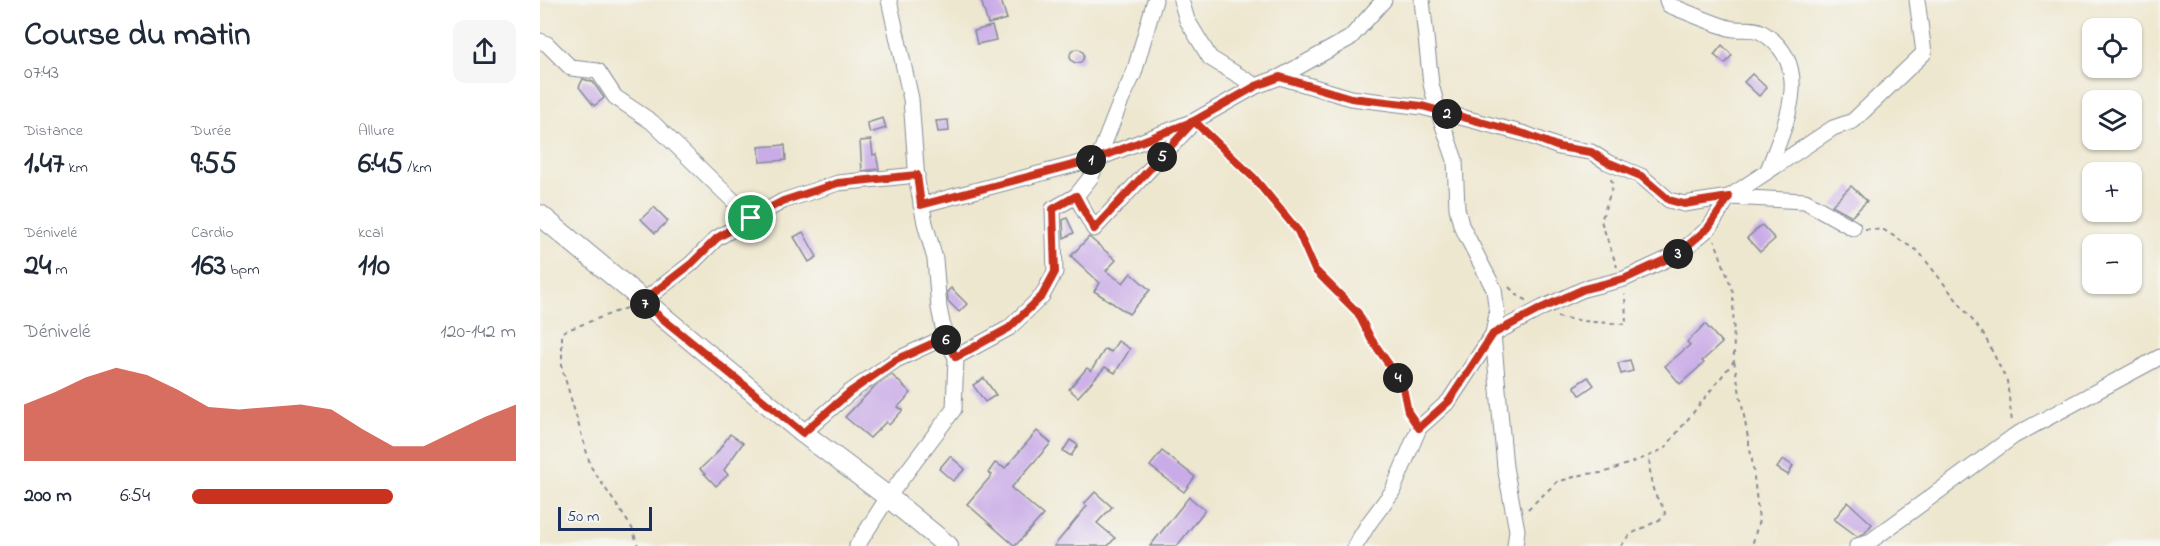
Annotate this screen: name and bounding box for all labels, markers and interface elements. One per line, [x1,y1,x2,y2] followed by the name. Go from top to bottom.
[24,12,250,60] text: Course du matin
[2082,18,2142,294] map controls
[2082,18,2142,78] button: locate
[453,20,516,83] button: share
[24,59,59,88] text: 07:43
[2082,90,2142,150] button: layers
[1432,99,1462,129] pin: 2
[1443,102,1451,126] text: 2
[24,119,83,143] text: Distance
[191,119,231,143] text: Durée
[358,119,394,143] text: Allure
[1147,142,1177,172] pin: 5
[24,143,64,187] text: 1.47
[191,143,237,187] text: 9:55
[358,143,403,187] text: 6:45
[1076,145,1106,175] pin: 1
[1157,145,1167,169] text: 5
[1088,148,1094,172] text: 1
[64,156,88,180] text: km
[403,156,432,180] text: /km
[2082,162,2142,222] button: +
[725,192,776,243] pin
[734,201,767,234] icon: arrive
[24,221,77,245] text: Dénivelé
[191,221,234,245] text: Cardio
[358,221,383,245] text: kcal
[2082,234,2142,294] button: −
[1663,239,1693,269] pin: 3
[1675,242,1681,266] text: 3
[24,245,51,289] text: 24
[191,245,226,289] text: 163
[358,245,390,289] text: 110
[51,258,68,282] text: m
[226,258,260,282] text: bpm
[630,289,660,319] pin: 7
[642,292,648,316] text: 7
[24,318,91,347] text: Dénivelé
[440,318,516,347] text: 120–142 m
[931,325,961,355] pin: 6
[942,328,950,352] text: 6
[1383,363,1413,393] pin: 4
[1395,366,1401,390] text: 4
[24,482,72,511] text: 200 m
[120,482,150,511] text: 6:54
[558,504,652,532] scale bar
[567,505,599,529] text: 50 m

